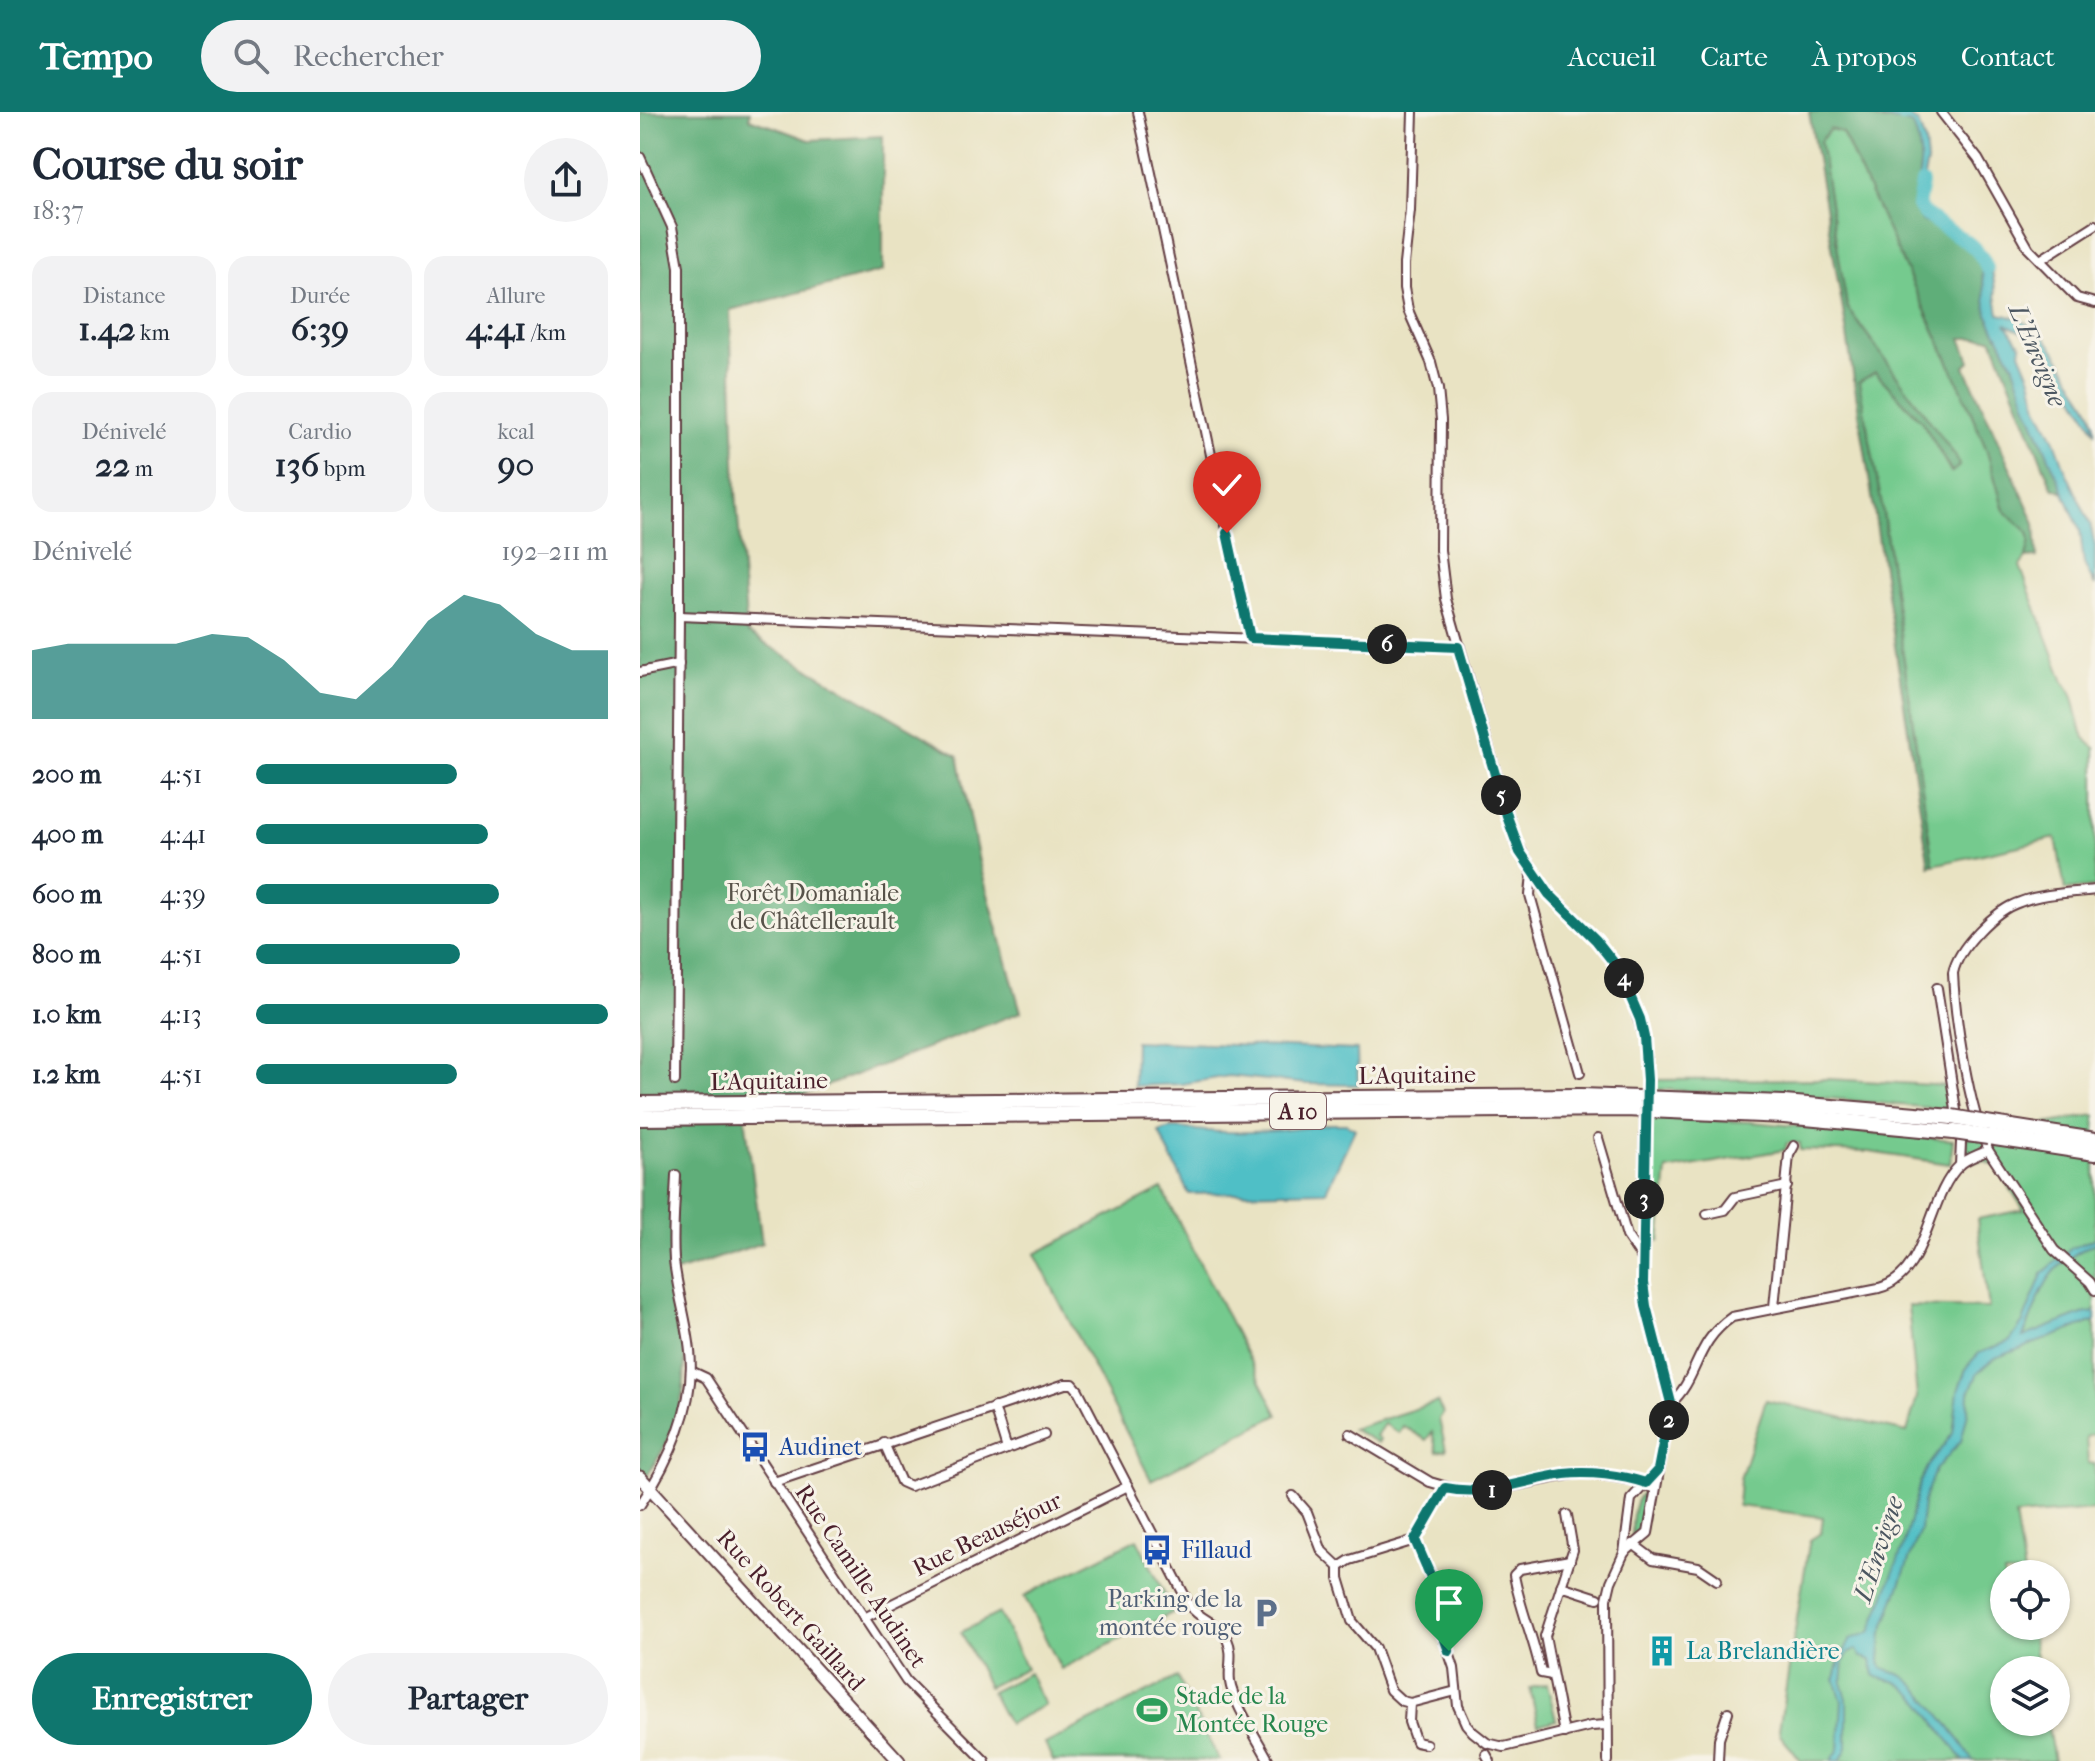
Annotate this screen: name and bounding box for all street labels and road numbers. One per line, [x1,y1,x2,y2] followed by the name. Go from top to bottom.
[1358,1060,1476,1090] street label: L'Aquitaine
[710,1066,828,1096] street label: L'Aquitaine
[1270,1093,1326,1129] road number: A 10
[789,1479,933,1673] street label: Rue Camille Audinet
[908,1486,1067,1582] street label: Rue Beauséjour
[711,1523,872,1697] street label: Rue Robert Gaillard

